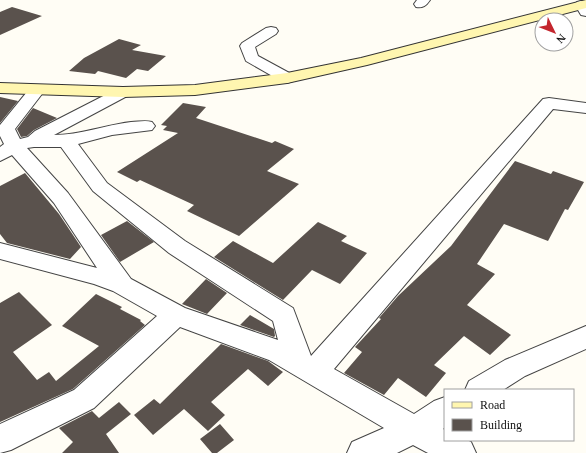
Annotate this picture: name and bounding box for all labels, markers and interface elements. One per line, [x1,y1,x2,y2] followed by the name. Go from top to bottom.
[534,12,574,52] north arrow
[554,32,568,46] text: N
[444,389,574,441] legend
[480,398,505,412] text: Road
[480,418,522,432] text: Building

